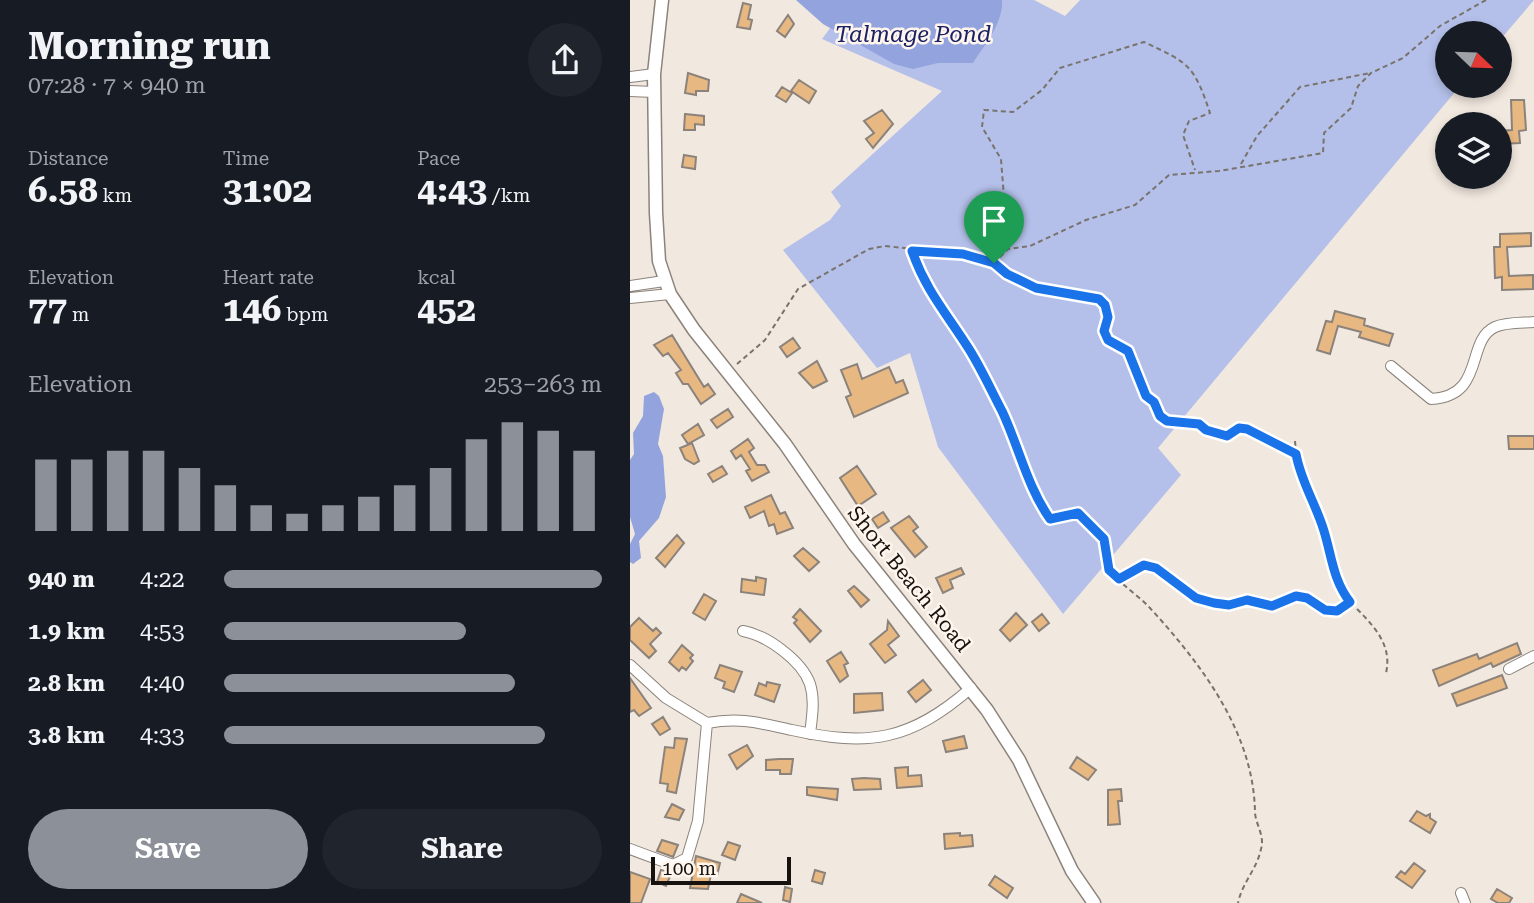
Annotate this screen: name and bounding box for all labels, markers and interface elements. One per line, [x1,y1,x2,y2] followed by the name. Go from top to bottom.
[835,21,991,48] water label: Talmage Pond
[1435,21,1512,98] north arrow
[1435,21,1512,189] map controls
[528,23,602,97] button: share
[28,24,271,68] text: Morning run
[28,72,206,99] text: 07:28 · 7 × 940 m
[1435,112,1512,189] button: layers
[28,147,108,170] text: Distance
[223,147,269,170] text: Time
[417,147,460,170] text: Pace
[28,170,98,211] text: 6.58
[223,170,312,211] text: 31:02
[417,170,487,211] text: 4:43
[98,184,132,207] text: km
[487,184,530,207] text: /km
[964,191,1024,263] pin
[975,202,1013,240] icon: arrive
[28,266,114,289] text: Elevation
[223,266,314,289] text: Heart rate
[417,266,456,289] text: kcal
[28,289,67,330] text: 77
[223,289,281,330] text: 146
[417,289,476,330] text: 452
[67,303,89,326] text: m
[281,303,328,326] text: bpm
[28,371,132,398] text: Elevation
[484,371,602,398] text: 253–263 m
[843,501,975,657] street label: Short Beach Road
[28,566,95,593] text: 940 m
[140,566,185,593] text: 4:22
[28,618,105,645] text: 1.9 km
[140,618,185,645] text: 4:53
[28,670,105,697] text: 2.8 km
[140,670,185,697] text: 4:40
[28,722,105,749] text: 3.8 km
[140,722,185,749] text: 4:33
[28,809,308,889] button: Save
[322,809,602,889] button: Share
[651,854,791,886] scale bar
[662,857,716,880] text: 100 m

